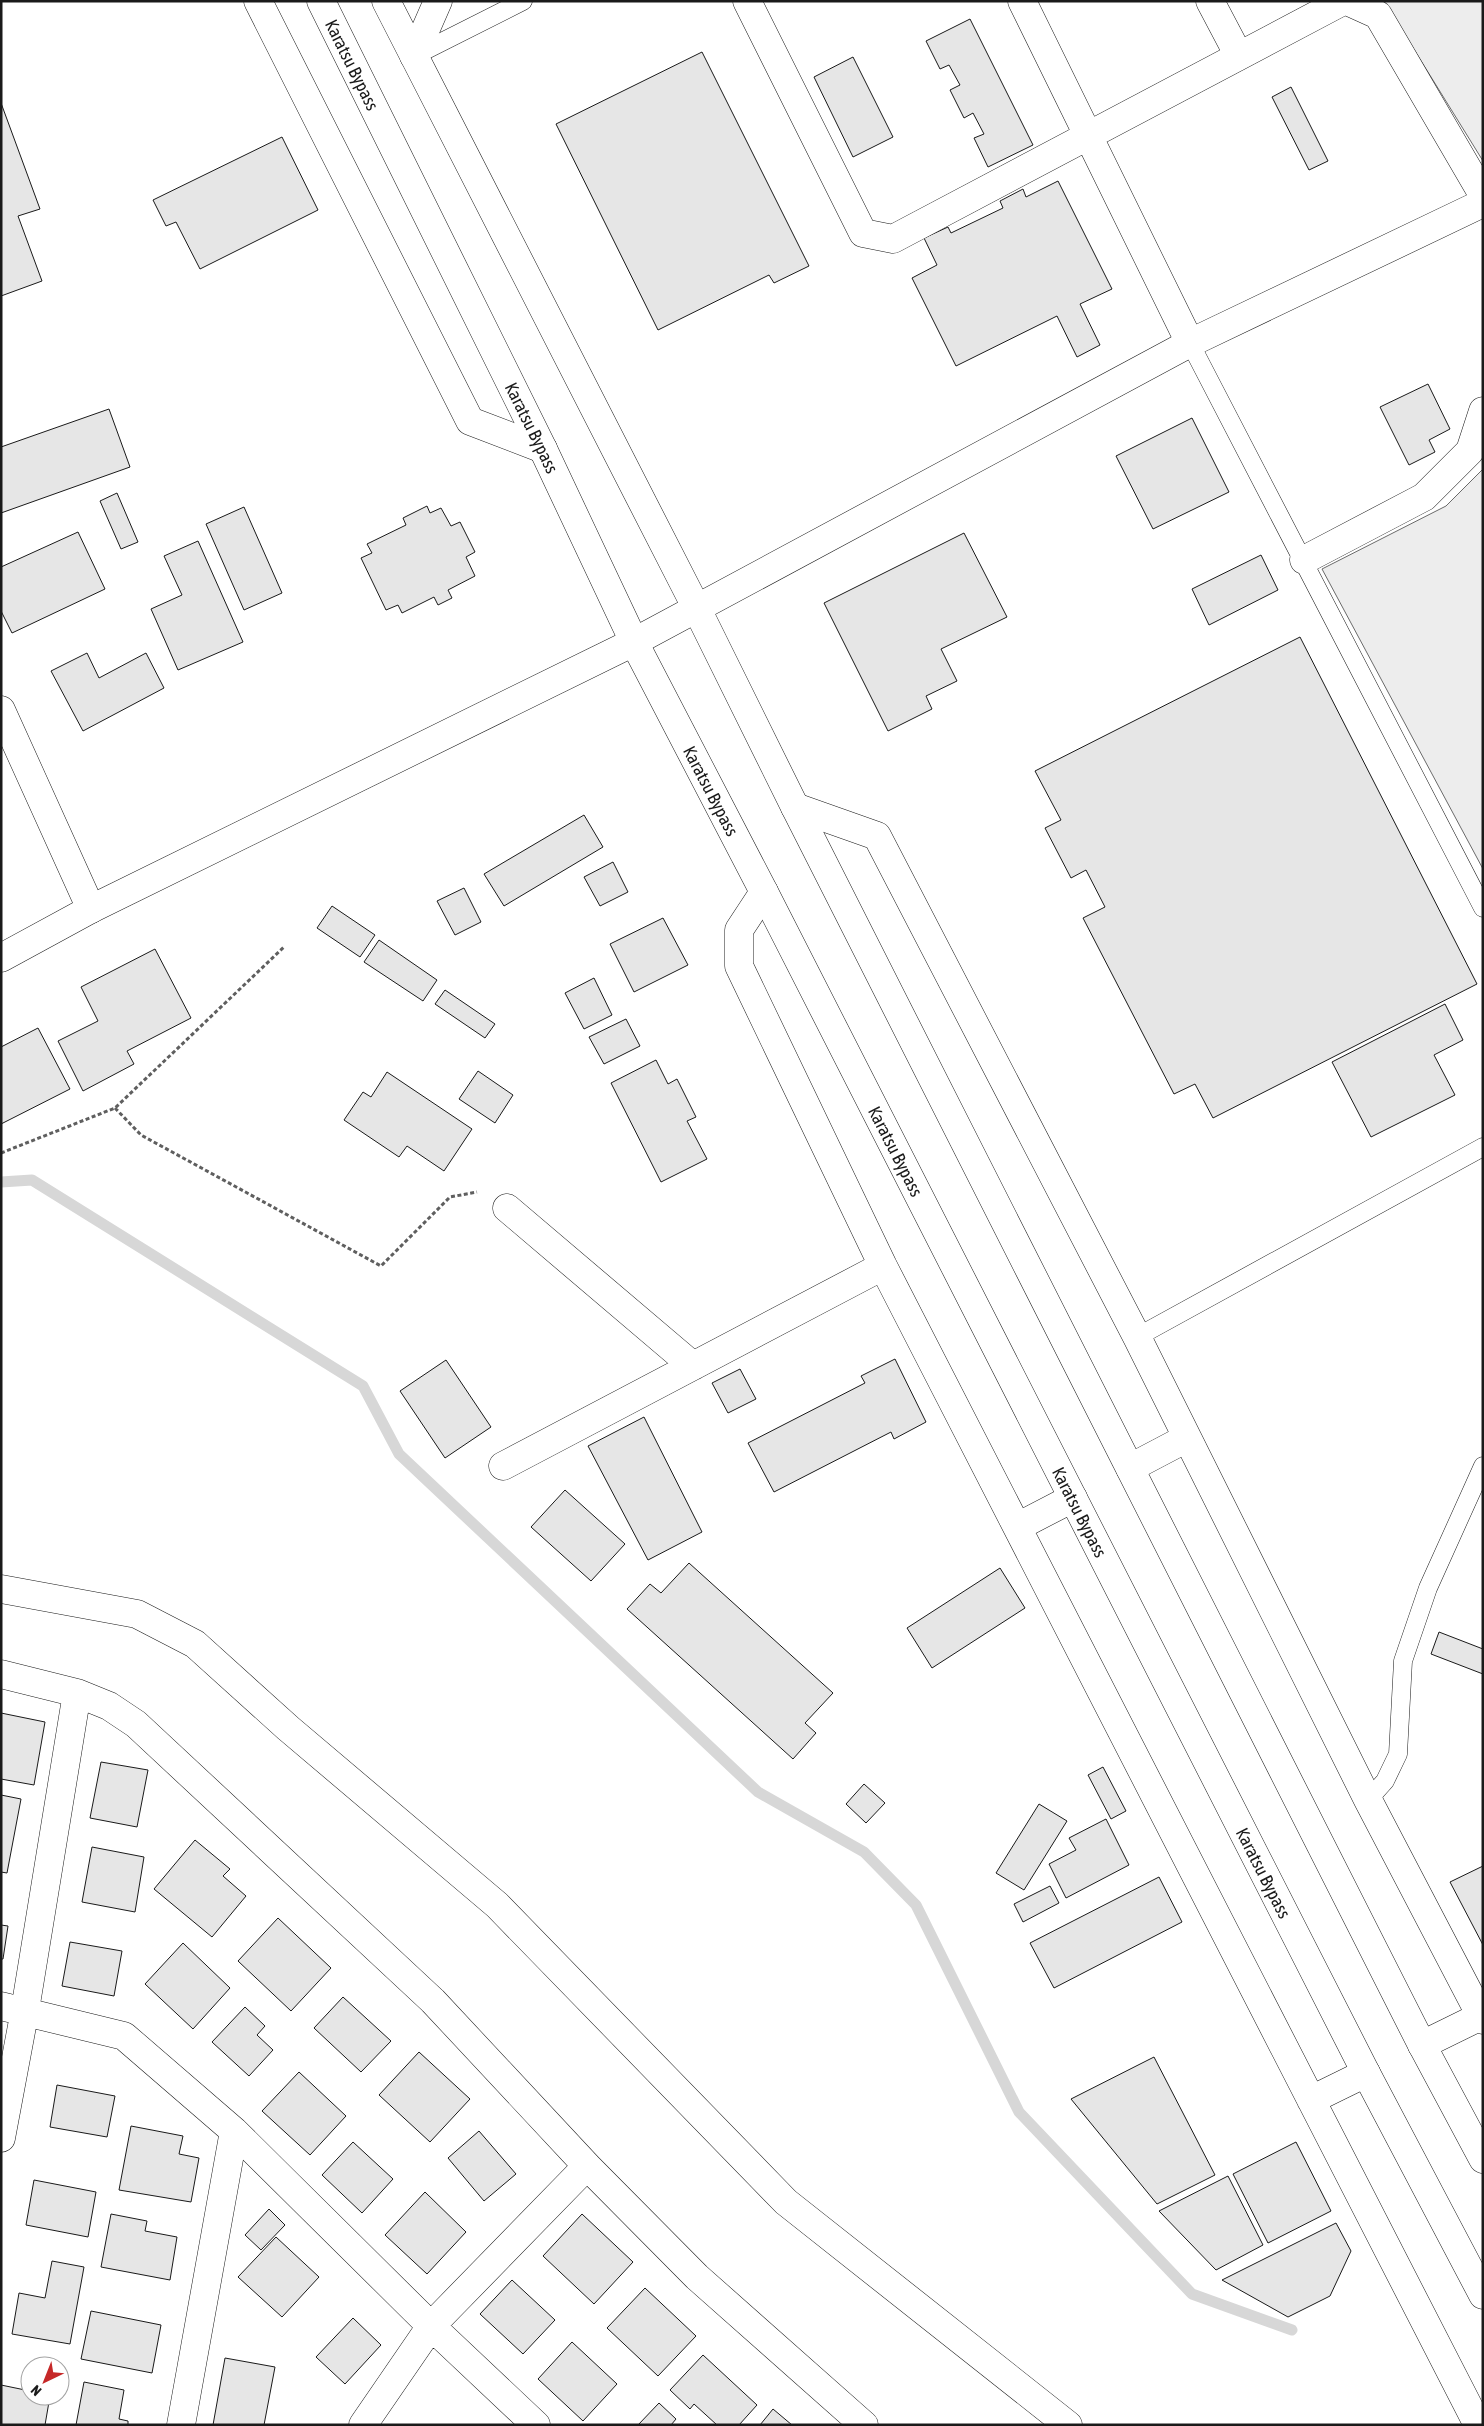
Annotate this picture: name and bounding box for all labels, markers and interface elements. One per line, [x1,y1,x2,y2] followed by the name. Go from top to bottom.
[321,16,384,113] street label: Karatsu Bypass
[501,379,563,476] street label: Karatsu Bypass
[679,742,743,839] street label: Karatsu Bypass
[864,1102,928,1200] street label: Karatsu Bypass
[1048,1463,1112,1561] street label: Karatsu Bypass
[1232,1824,1296,1921] street label: Karatsu Bypass
[20,2356,70,2406] north arrow
[28,2382,45,2399] text: N

